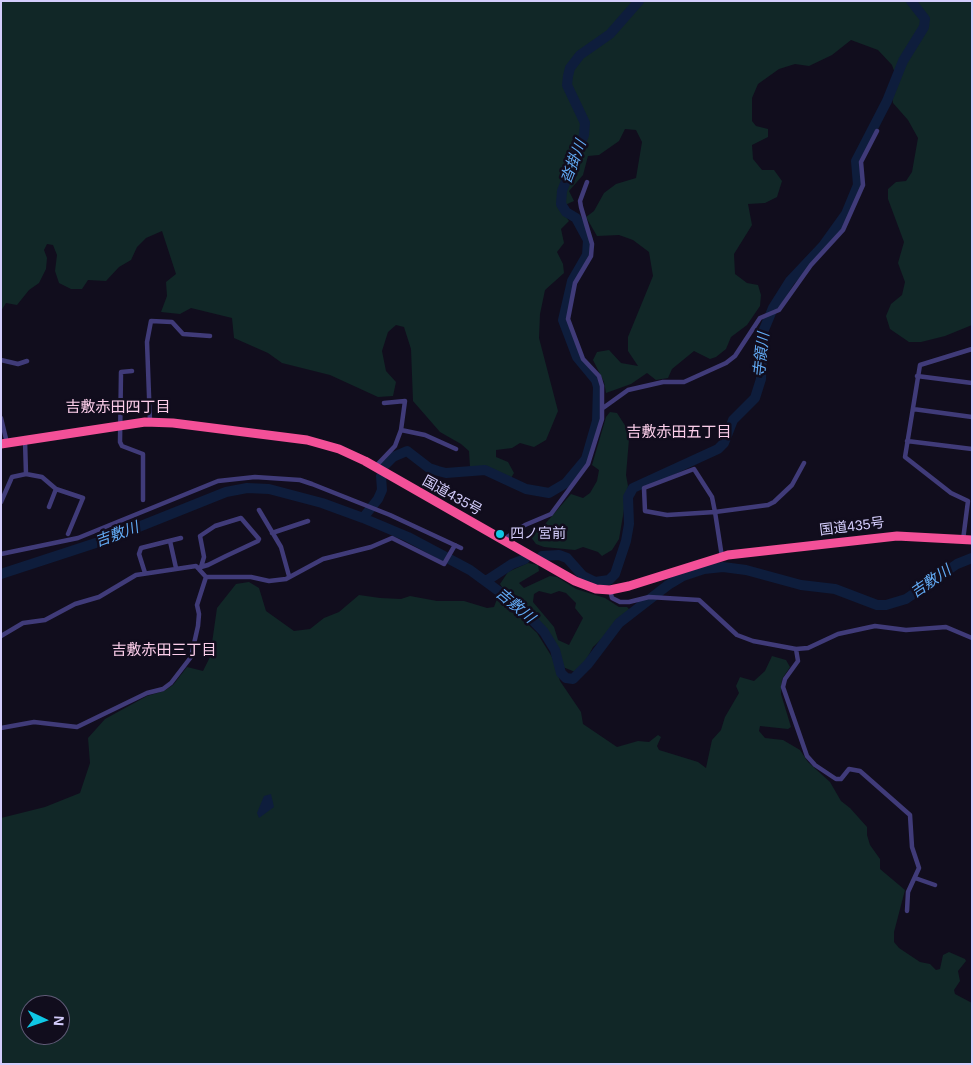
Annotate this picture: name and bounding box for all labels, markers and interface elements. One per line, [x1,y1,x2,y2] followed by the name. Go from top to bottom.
[558,138,590,186] water label: 沓掛川
[751,332,773,378] water label: 寺領川
[66,399,170,417] district label: 吉敷赤田四丁目
[627,424,731,442] district label: 吉敷赤田五丁目
[419,473,485,519] street label: 国道435号
[819,515,885,539] street label: 国道435号
[93,519,141,551] water label: 吉敷川
[510,526,566,542] place label: 四ノ宮前
[494,528,506,540] marker: 四ノ宮前
[907,562,955,602] water label: 吉敷川
[492,585,538,627] water label: 吉敷川
[112,642,216,660] district label: 吉敷赤田三丁目
[20,995,70,1045] north arrow
[51,1015,67,1026] text: N

